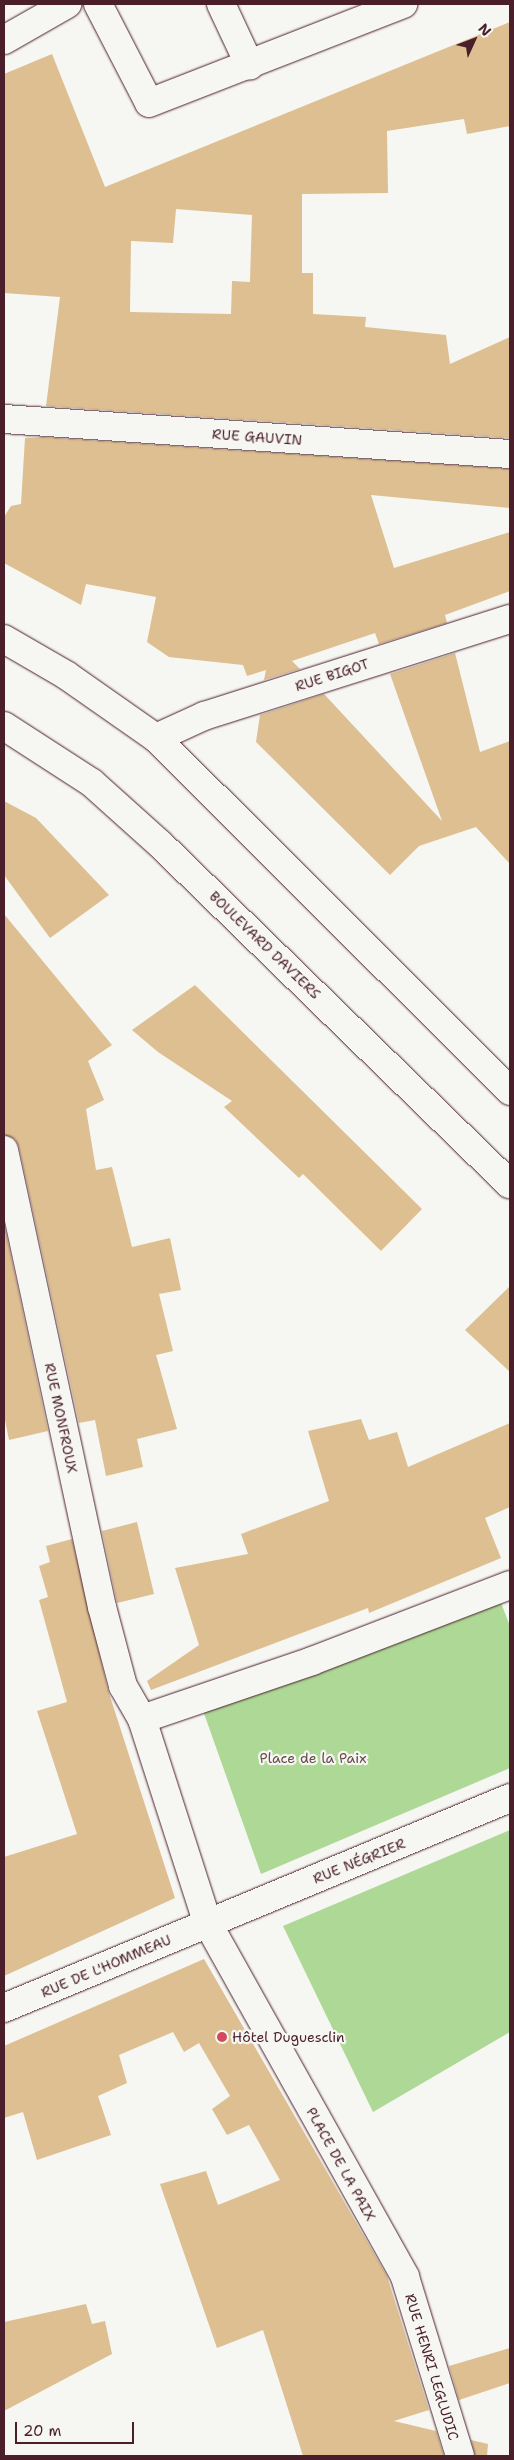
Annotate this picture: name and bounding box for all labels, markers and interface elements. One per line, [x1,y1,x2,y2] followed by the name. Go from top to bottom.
[449,15,499,65] north arrow
[475,20,495,40] text: N
[211,425,303,449] street label: RUE GAUVIN
[293,655,371,695] street label: RUE BIGOT
[206,888,324,1002] street label: BOULEVARD DAVIERS
[41,1361,81,1475] street label: RUE MONFROUX
[260,1750,366,1766] park label: Place de la Paix
[310,1835,408,1887] street label: RUE NÉGRIER
[38,1931,174,2001] street label: RUE DE L'HOMMEAU
[232,2029,345,2045] place label: Hôtel Duguesclin
[216,2031,228,2043] marker: Hôtel Duguesclin
[303,2104,379,2224] street label: PLACE DE LA PAIX
[402,2292,462,2442] street label: RUE HENRI LEGLUDIC
[18,2412,136,2444] scale bar
[23,2421,62,2441] text: 20 m

